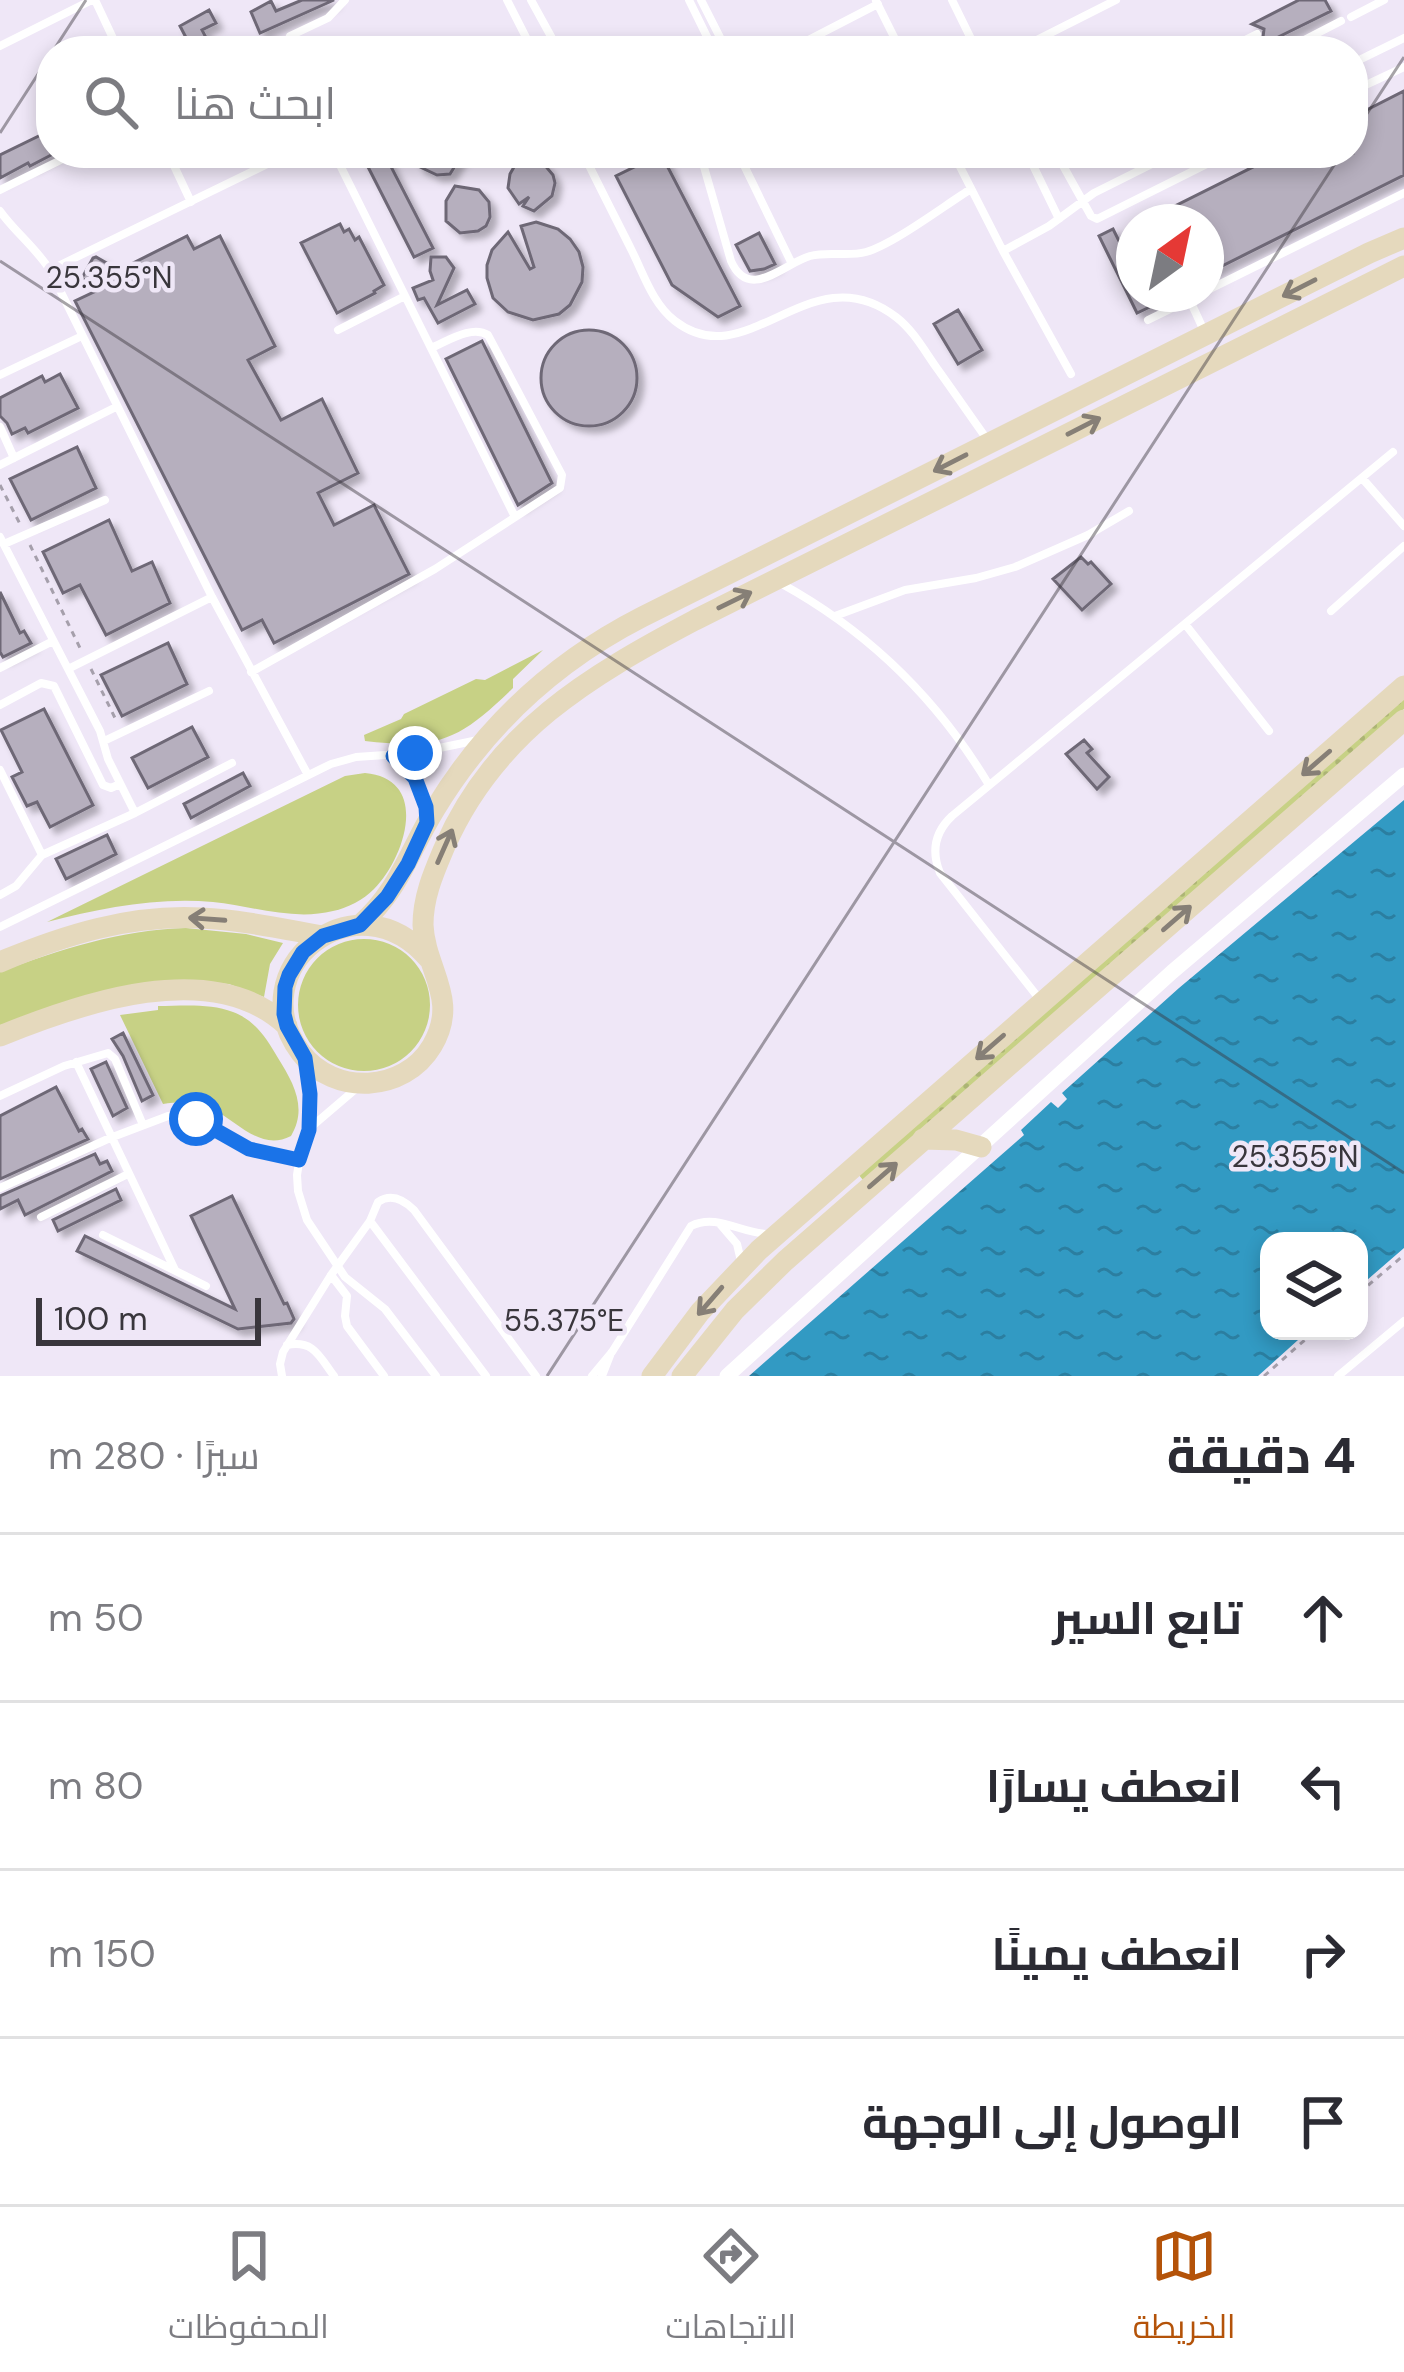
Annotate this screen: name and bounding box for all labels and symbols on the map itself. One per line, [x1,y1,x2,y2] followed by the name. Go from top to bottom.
[1116,204,1224,312] north arrow
[46,258,172,297] text: 25.355°N
[1281,278,1317,301] one-way arrow
[1066,413,1102,436] one-way arrow
[933,452,968,475] one-way arrow
[717,587,752,610] one-way arrow
[388,726,442,780] route end
[1301,749,1332,776] one-way arrow
[436,829,458,865] one-way arrow
[1161,905,1191,932] one-way arrow
[188,907,227,930] one-way arrow
[975,1033,1006,1060] one-way arrow
[169,1092,223,1146] route start
[1232,1137,1358,1176] text: 25.355°N
[867,1161,897,1189] one-way arrow
[697,1286,724,1316] one-way arrow
[36,1292,261,1345] scale bar
[504,1301,624,1340] text: 55.375°E

